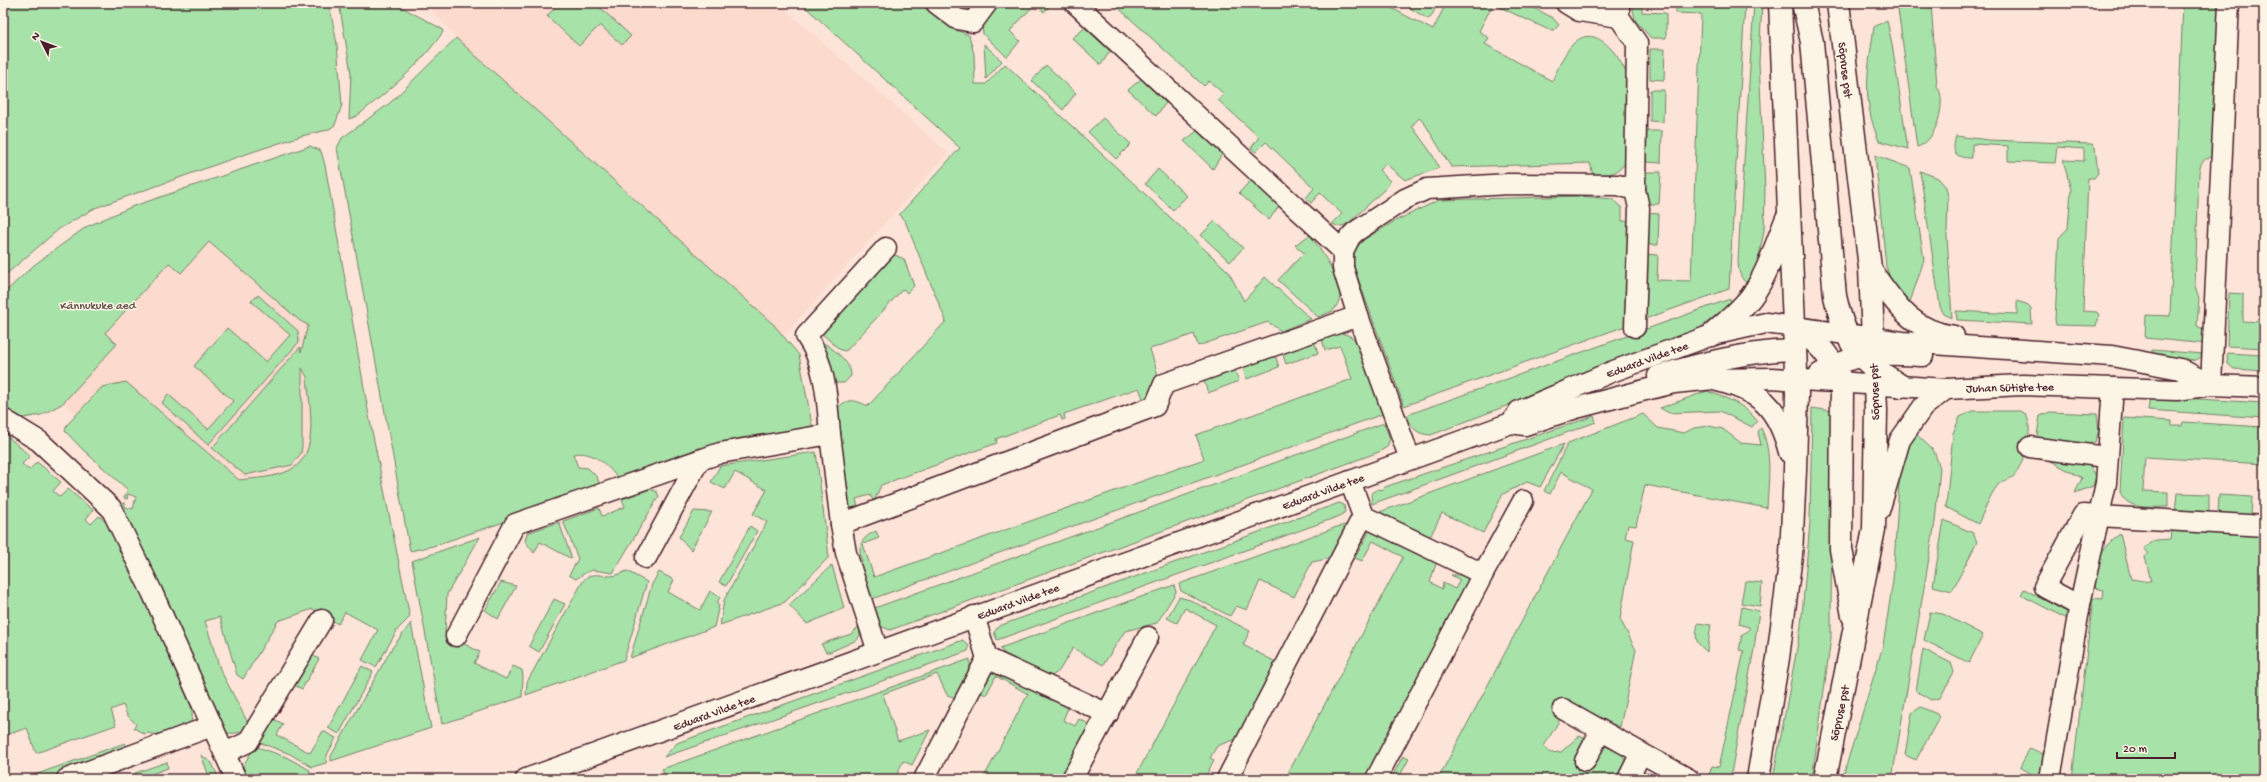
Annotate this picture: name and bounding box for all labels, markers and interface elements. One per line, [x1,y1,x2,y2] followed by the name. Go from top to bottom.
[22,22,62,62] north arrow
[29,30,43,43] text: N
[1834,41,1855,100] street label: Sõpruse pst
[60,300,137,314] park label: Kännukuke aed
[1605,339,1691,382] street label: Eduard Vilde tee
[1868,362,1884,420] street label: Sõpruse pst
[1966,381,2055,397] street label: Juhan Sütiste tee
[1281,471,1367,514] street label: Eduard Vilde tee
[976,581,1062,624] street label: Eduard Vilde tee
[1828,683,1854,742] street label: Sõpruse pst
[672,692,758,735] street label: Eduard Vilde tee
[2117,734,2175,760] scale bar
[2123,743,2148,757] text: 20 m

